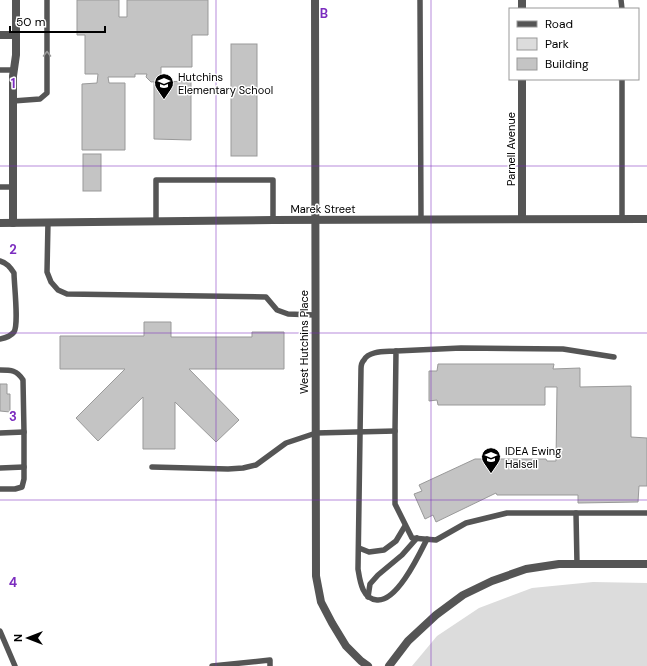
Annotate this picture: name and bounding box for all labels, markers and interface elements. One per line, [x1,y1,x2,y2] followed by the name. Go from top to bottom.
[320,5,328,22] text: B
[10,8,105,34] scale bar
[509,8,639,80] legend
[16,14,45,30] text: 50 m
[545,16,573,32] text: Road
[545,36,569,52] text: Park
[43,51,51,57] one-way arrow
[545,56,589,72] text: Building
[178,70,273,97] place label: Hutchins Elementary School
[153,72,175,100] school or university icon: Hutchins Elementary School
[11,75,15,92] text: 1
[504,112,518,186] street label: Parnell Avenue
[291,202,356,216] street label: Marek Street
[9,241,17,258] text: 2
[297,290,311,394] street label: West Hutchins Place
[9,408,17,425] text: 3
[505,444,561,471] place label: IDEA Ewing Halsell
[480,446,502,474] school or university icon: IDEA Ewing Halsell
[9,574,17,591] text: 4
[8,618,48,658] north arrow
[11,634,25,642] text: N

